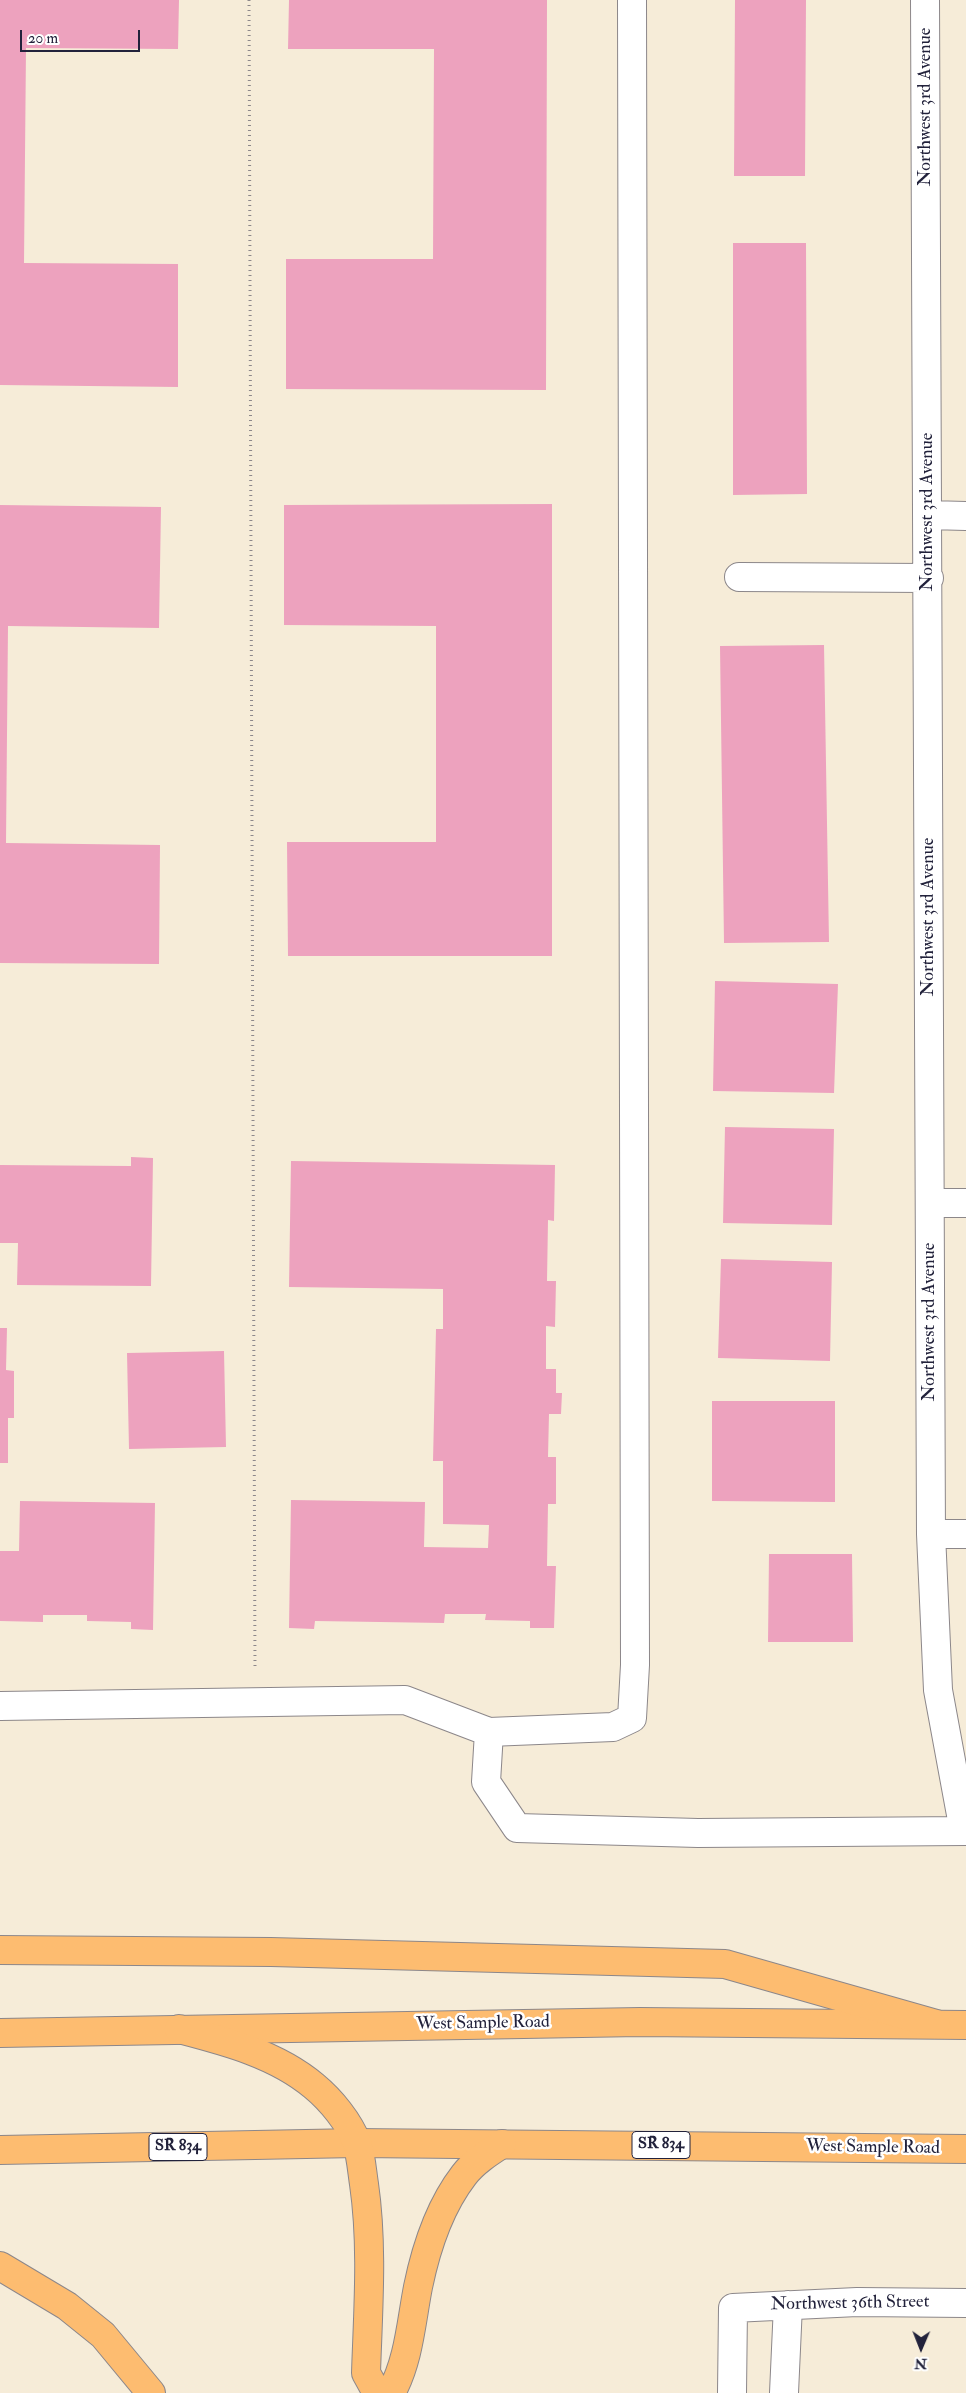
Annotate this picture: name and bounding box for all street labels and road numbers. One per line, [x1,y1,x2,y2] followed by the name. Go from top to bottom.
[915,28,937,186] street label: Northwest 3rd Avenue
[917,433,939,591] street label: Northwest 3rd Avenue
[918,838,940,996] street label: Northwest 3rd Avenue
[919,1243,941,1401] street label: Northwest 3rd Avenue
[416,2012,550,2036] street label: West Sample Road
[632,2132,690,2158] road number: SR 834
[149,2134,207,2160] road number: SR 834
[806,2136,940,2160] street label: West Sample Road
[770,2292,930,2316] street label: Northwest 36th Street

